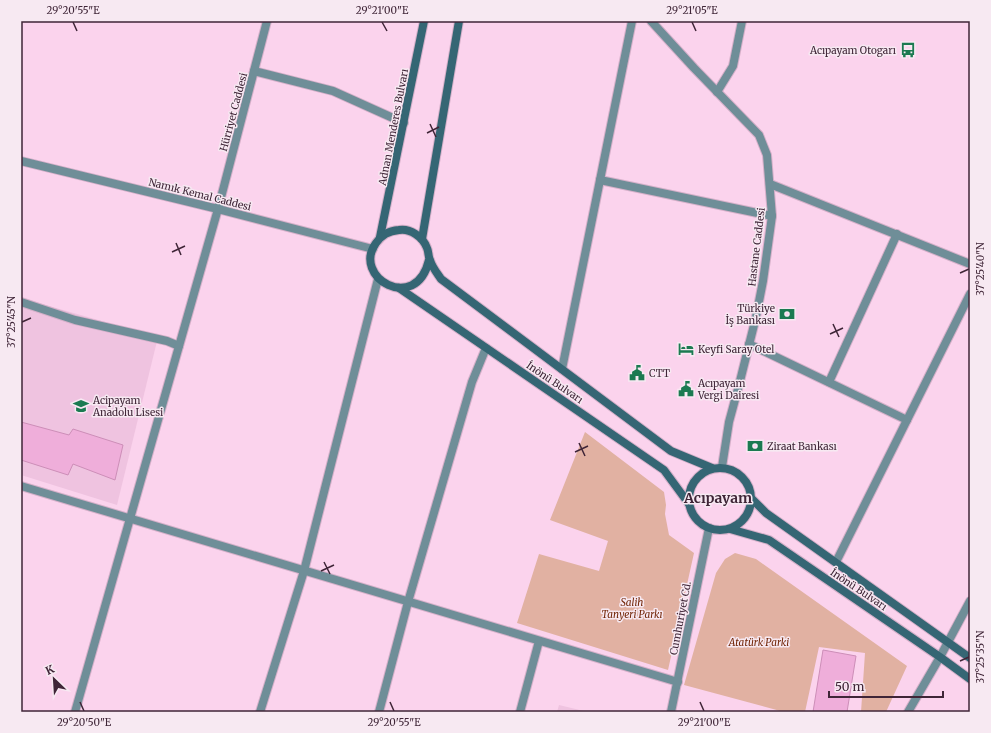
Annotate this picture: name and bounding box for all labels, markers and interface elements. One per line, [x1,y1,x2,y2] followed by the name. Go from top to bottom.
[47,4,100,17] text: 29°20'55"E
[356,4,409,17] text: 29°21'00"E
[666,4,718,17] text: 29°21'05"E
[899,41,917,59] bus stop icon: Acıpayam Otogarı
[809,44,896,57] place label: Acıpayam Otogarı
[376,68,411,187] street label: Adnan Menderes Bulvarı
[217,71,250,153] street label: Hürriyet Caddesi
[147,175,253,214] street label: Namık Kemal Caddesi
[745,207,768,287] street label: Hastane Caddesi
[974,242,987,296] text: 37°25'40"N
[5,296,18,348] text: 37°25'45"N
[725,302,775,327] place label: Türkiye İş Bankası
[778,305,796,323] bank icon: Türkiye İş Bankası
[677,340,695,358] hotel icon: Keyfi Saray Otel
[698,343,774,356] place label: Keyfi Saray Otel
[524,358,586,406] street label: İnönü Bulvarı
[628,364,646,382] public building icon: CTT
[649,367,670,380] place label: CTT
[697,377,759,402] place label: Acıpayam Vergi Dairesi
[677,380,695,398] public building icon: Acıpayam Vergi Dairesi
[92,394,163,419] place label: Acipayam Anadolu Lisesi
[72,397,90,415] school or university icon: Acipayam Anadolu Lisesi
[746,437,764,455] bank icon: Ziraat Bankası
[767,440,837,453] place label: Ziraat Bankası
[683,489,752,507] district label: Acıpayam
[828,565,890,613] street label: İnönü Bulvarı
[667,580,694,656] street label: Cumhuriyet Cd.
[601,596,663,621] park label: Salih Tanyeri Parkı
[974,630,987,683] text: 37°25'35"N
[728,636,789,649] park label: Atatürk Parki
[34,659,74,699] north arrow
[43,662,57,678] text: K
[829,673,943,699] scale bar
[835,679,864,694] text: 50 m
[57,716,112,729] text: 29°20'50"E
[368,716,421,729] text: 29°20'55"E
[678,716,731,729] text: 29°21'00"E

